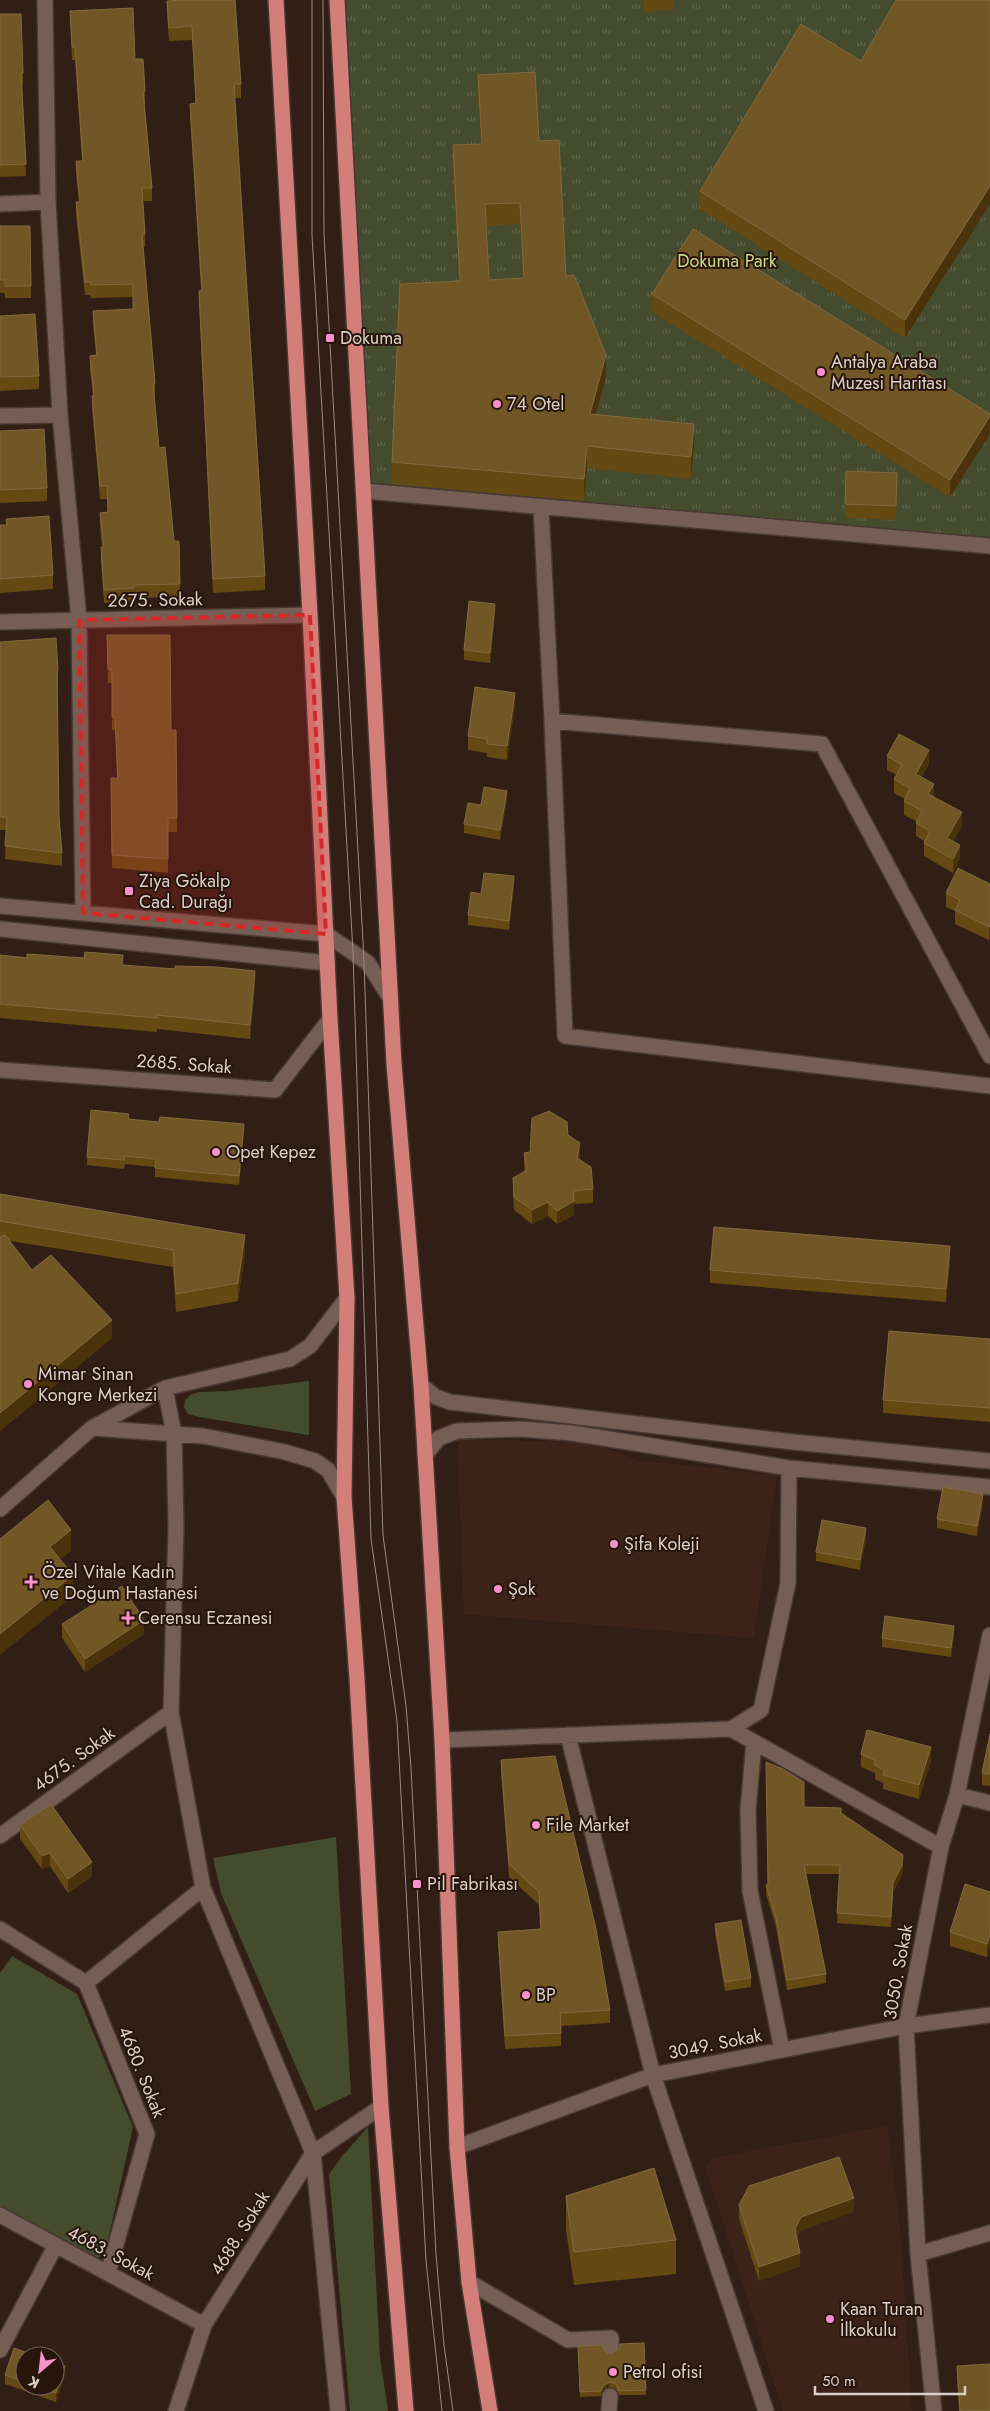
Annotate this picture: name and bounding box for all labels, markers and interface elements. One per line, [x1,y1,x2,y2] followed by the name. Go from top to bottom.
[677,248,777,274] park label: Dokuma Park
[340,325,402,351] place label: Dokuma
[324,332,336,344] marker: Dokuma
[831,349,947,396] place label: Antalya Araba Muzesi Haritası
[815,366,827,378] marker: Antalya Araba Muzesi Haritası
[507,391,564,417] place label: 74 Otel
[491,398,503,410] marker: 74 Otel
[107,586,203,614] street label: 2675. Sokak
[139,868,233,915] place label: Ziya Gökalp Cad. Durağı
[123,885,135,897] marker: Ziya Gökalp Cad. Durağı
[135,1048,233,1080] street label: 2685. Sokak
[226,1139,317,1165] place label: Opet Kepez
[210,1146,222,1158] marker: Opet Kepez
[38,1361,157,1408] place label: Mimar Sinan Kongre Merkezi
[22,1378,34,1390] marker: Mimar Sinan Kongre Merkezi
[624,1531,700,1557] place label: Şifa Koleji
[608,1538,620,1550] marker: Şifa Koleji
[42,1559,198,1606] place label: Özel Vitale Kadın ve Doğum Hastanesi
[24,1575,38,1589] marker: Özel Vitale Kadın ve Doğum Hastanesi
[508,1576,536,1602] place label: Şok
[492,1583,504,1595] marker: Şok
[138,1605,272,1631] place label: Cerensu Eczanesi
[122,1612,134,1624] marker: Cerensu Eczanesi
[28,1720,120,1798] street label: 4675. Sokak
[546,1812,630,1838] place label: File Market
[530,1819,542,1831] marker: File Market
[427,1871,518,1897] place label: Pil Fabrikası
[411,1878,423,1890] marker: Pil Fabrikası
[877,1922,919,2022] street label: 3050. Sokak
[536,1982,556,2008] place label: BP
[520,1989,532,2001] marker: BP
[112,2022,172,2122] street label: 4680. Sokak
[666,2022,764,2066] street label: 3049. Sokak
[204,2186,276,2280] street label: 4688. Sokak
[63,2219,159,2287] street label: 4683. Sokak
[840,2296,923,2343] place label: Kaan Turan İlkokulu
[824,2313,836,2325] marker: Kaan Turan İlkokulu
[15,2346,65,2396] north arrow
[623,2359,703,2385] place label: Petrol ofisi
[815,2364,965,2396] scale bar
[607,2366,619,2378] marker: Petrol ofisi
[822,2370,856,2392] text: 50 m
[25,2371,43,2394] text: K

